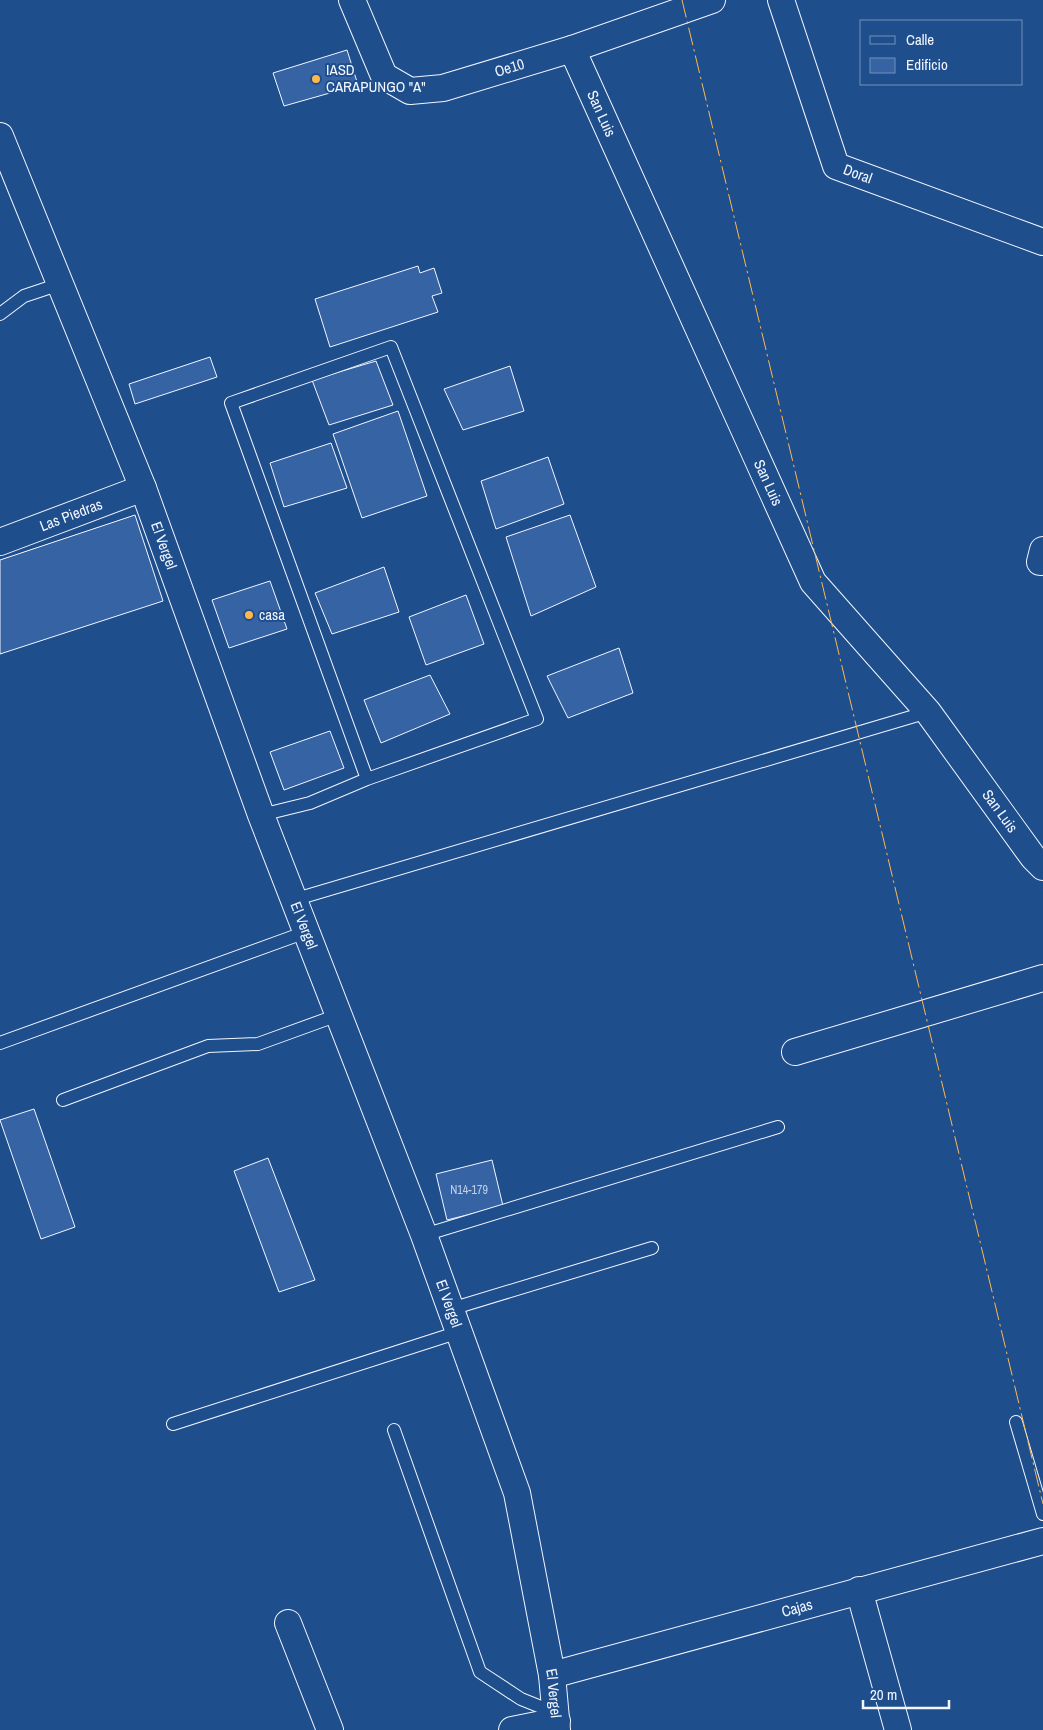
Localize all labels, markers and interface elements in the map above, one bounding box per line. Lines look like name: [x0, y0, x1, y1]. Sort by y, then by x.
legend: [860, 20, 1023, 85]
text: Calle: [906, 29, 934, 50]
street label: Oe10: [492, 53, 527, 82]
text: Edificio: [906, 54, 948, 75]
place label: IASD CARAPUNGO "A": [326, 59, 426, 97]
marker: IASD CARAPUNGO "A": [310, 73, 322, 85]
street label: San Luis: [582, 87, 621, 140]
street label: Doral: [840, 159, 875, 188]
street label: San Luis: [749, 456, 788, 509]
street label: Las Piedras: [36, 493, 105, 536]
street label: El Vergel: [146, 519, 182, 572]
place label: casa: [259, 604, 285, 625]
marker: casa: [243, 609, 255, 621]
street label: San Luis: [977, 785, 1023, 837]
street label: El Vergel: [286, 898, 323, 952]
house number: N14-179: [450, 1182, 488, 1198]
street label: El Vergel: [431, 1277, 467, 1330]
street label: Cajas: [779, 1593, 815, 1622]
street label: El Vergel: [541, 1667, 567, 1719]
scale bar: [863, 1678, 949, 1710]
text: 20 m: [870, 1684, 897, 1705]

